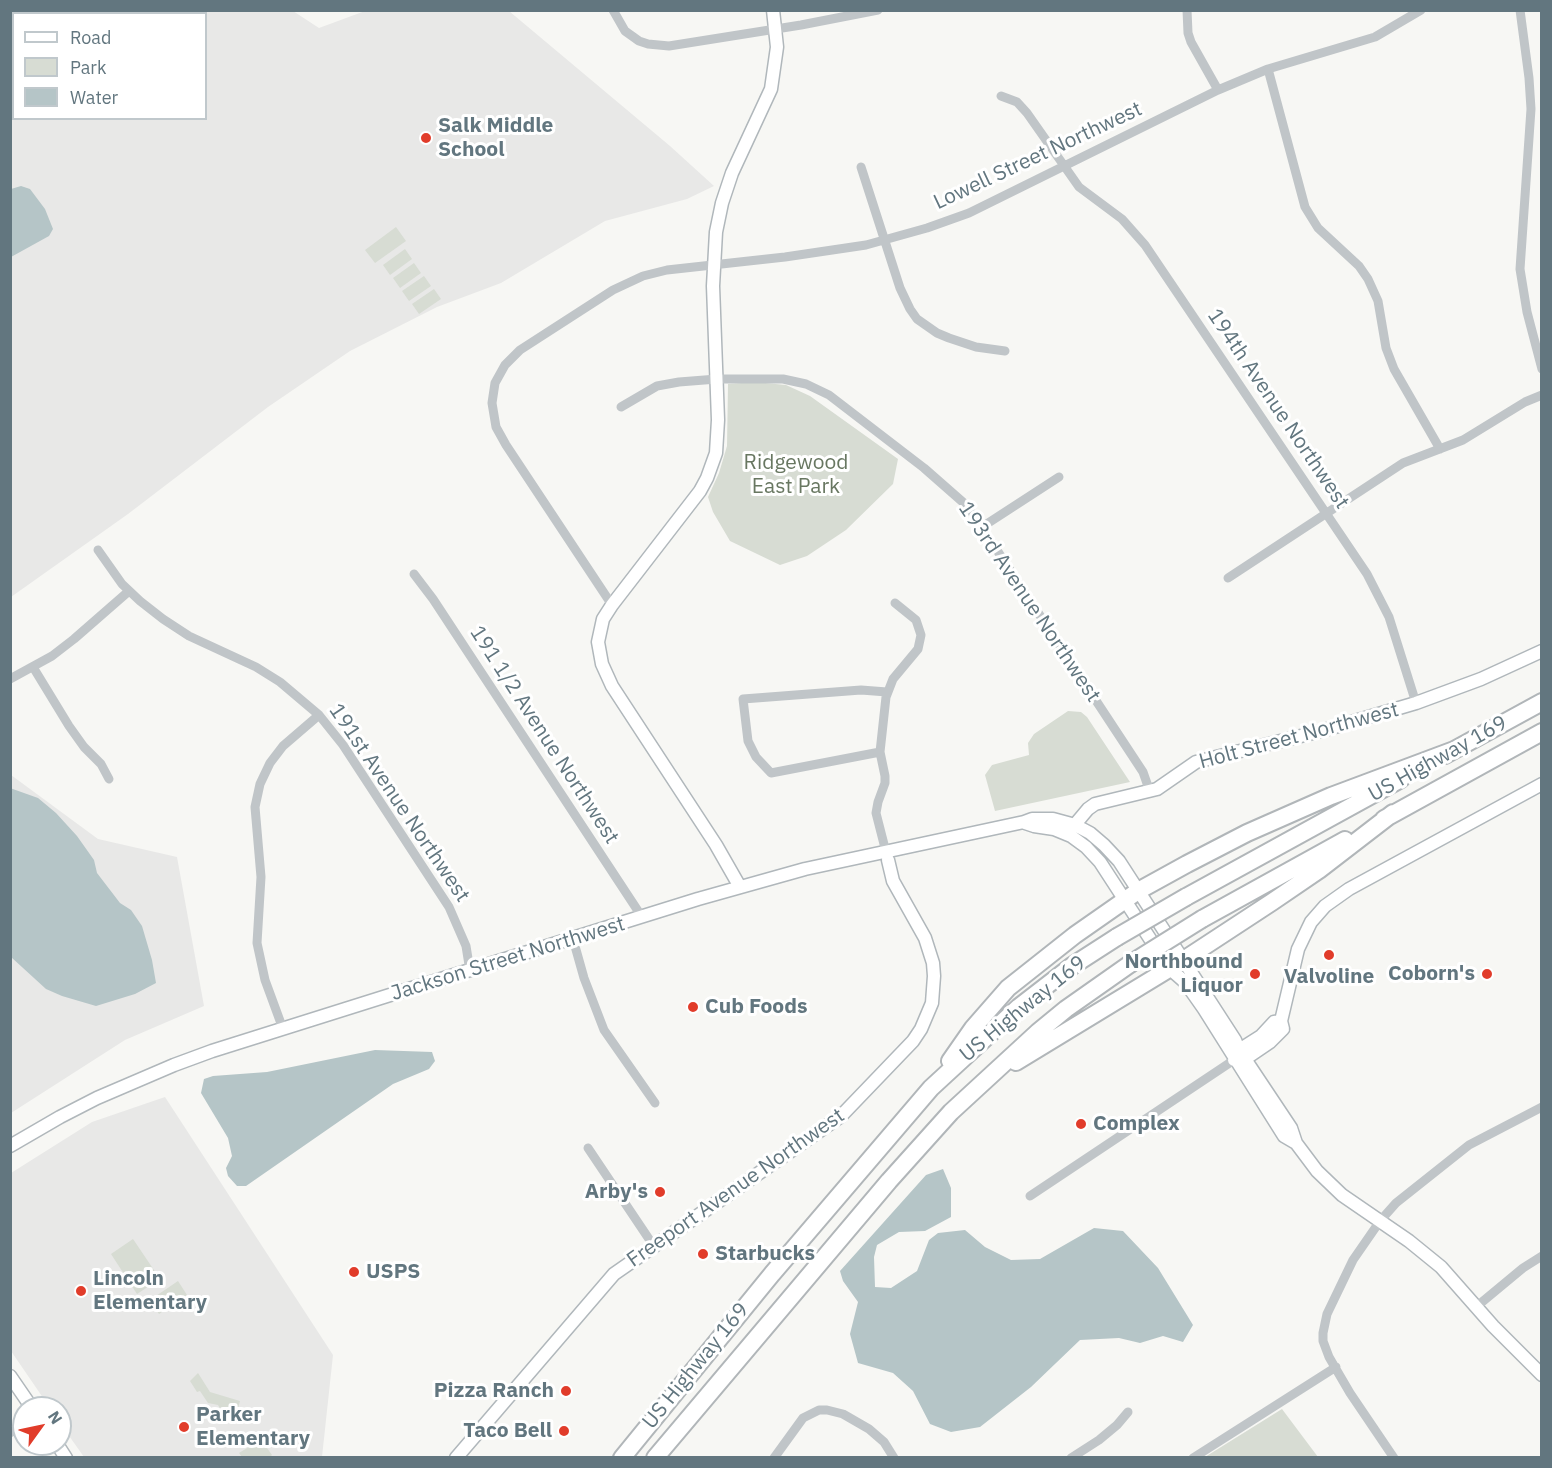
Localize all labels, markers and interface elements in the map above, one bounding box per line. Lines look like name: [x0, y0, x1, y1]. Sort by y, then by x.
legend: [12, 12, 207, 120]
text: Road: [70, 26, 111, 49]
text: Park: [70, 56, 106, 79]
text: Water: [70, 86, 118, 109]
street label: Lowell Street Northwest: [930, 97, 1146, 215]
place label: Salk Middle School: [438, 113, 553, 163]
marker: Salk Middle School: [419, 131, 433, 145]
street label: 194th Avenue Northwest: [1202, 304, 1354, 514]
park label: Ridgewood East Park: [744, 450, 848, 500]
street label: 193rd Avenue Northwest: [953, 497, 1105, 707]
street label: 191 1/2 Avenue Northwest: [464, 621, 624, 849]
street label: Holt Street Northwest: [1196, 697, 1402, 775]
street label: 191st Avenue Northwest: [323, 699, 475, 907]
street label: US Highway 169: [1364, 710, 1512, 808]
street label: Jackson Street Northwest: [388, 911, 628, 1007]
marker: Valvoline: [1322, 948, 1336, 962]
place label: Northbound Liquor: [1124, 949, 1243, 999]
street label: US Highway 169: [955, 951, 1091, 1067]
place label: Coborn's: [1388, 961, 1475, 987]
place label: Valvoline: [1284, 964, 1374, 990]
marker: Northbound Liquor: [1248, 967, 1262, 981]
marker: Coborn's: [1480, 967, 1494, 981]
place label: Cub Foods: [705, 994, 808, 1020]
marker: Cub Foods: [686, 1000, 700, 1014]
street label: Freeport Avenue Northwest: [622, 1103, 850, 1273]
place label: Complex: [1093, 1111, 1180, 1137]
marker: Complex: [1074, 1117, 1088, 1131]
place label: Arby's: [585, 1179, 648, 1205]
marker: Arby's: [653, 1185, 667, 1199]
place label: Starbucks: [715, 1241, 815, 1267]
marker: Starbucks: [696, 1247, 710, 1261]
place label: USPS: [366, 1259, 420, 1285]
marker: USPS: [347, 1265, 361, 1279]
place label: Lincoln Elementary: [93, 1266, 207, 1316]
marker: Lincoln Elementary: [74, 1284, 88, 1298]
street label: US Highway 169: [638, 1298, 754, 1434]
place label: Pizza Ranch: [434, 1378, 554, 1404]
marker: Pizza Ranch: [559, 1384, 573, 1398]
north arrow: [12, 1396, 72, 1456]
place label: Parker Elementary: [196, 1402, 310, 1452]
text: N: [44, 1407, 67, 1428]
place label: Taco Bell: [463, 1418, 552, 1444]
marker: Parker Elementary: [177, 1420, 191, 1434]
marker: Taco Bell: [557, 1424, 571, 1438]

